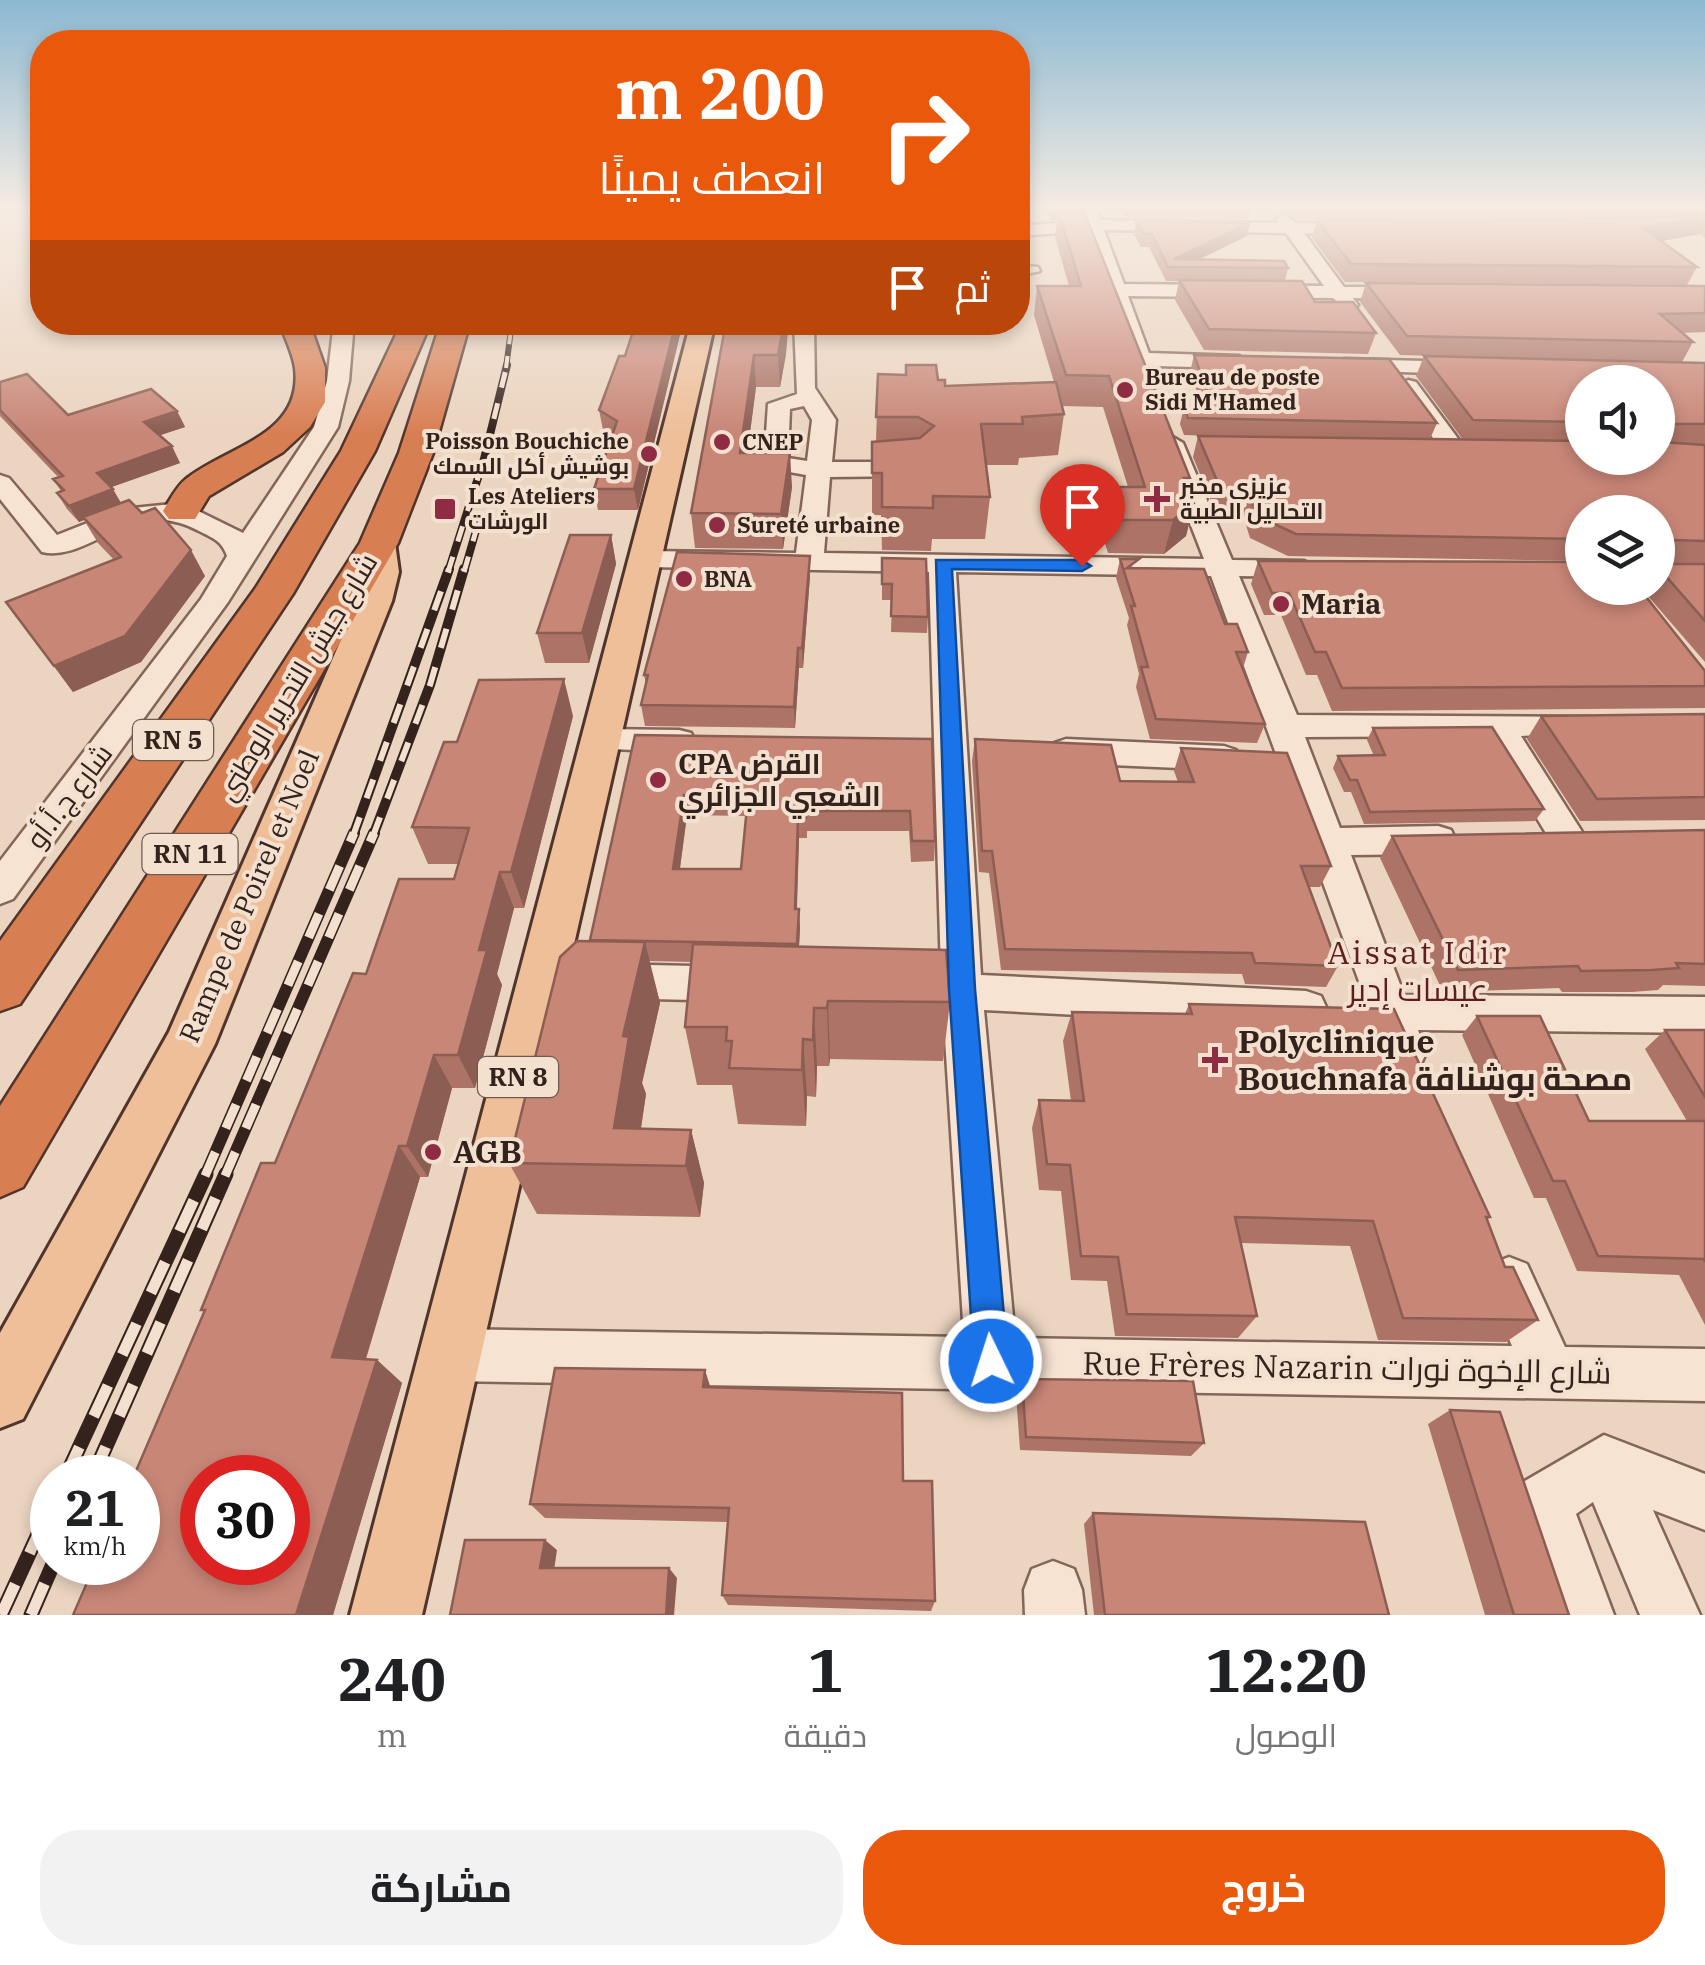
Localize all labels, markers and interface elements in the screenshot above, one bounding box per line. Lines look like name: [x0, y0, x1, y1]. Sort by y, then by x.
text: 200 m: [615, 47, 825, 138]
icon: right: [860, 70, 990, 200]
text: انعطف يمينًا: [599, 148, 825, 206]
icon: arrive: [880, 260, 935, 315]
text: ثم: [955, 263, 990, 312]
place label: Bureau de poste Sidi M'Hamed: [1145, 362, 1320, 416]
map controls: [1565, 365, 1675, 605]
button: sound: [1565, 365, 1675, 475]
marker: Bureau de poste Sidi M'Hamed: [1114, 379, 1136, 401]
place label: Poisson Bouchiche بوشيش أكل السمك: [425, 426, 629, 480]
place label: CNEP: [742, 427, 804, 456]
marker: CNEP: [711, 431, 733, 453]
marker: Poisson Bouchiche بوشيش أكل السمك: [638, 443, 660, 465]
pin: [1040, 464, 1125, 567]
place label: عزيزي مخبر التحاليل الطبية: [1179, 471, 1323, 525]
icon: arrive: [1055, 479, 1110, 534]
place label: Les Ateliers الورشات: [468, 481, 595, 535]
marker: عزيزي مخبر التحاليل الطبية: [1144, 486, 1170, 512]
button: layers: [1565, 495, 1675, 605]
marker: Les Ateliers الورشات: [432, 496, 458, 522]
place label: Sureté urbaine: [737, 510, 900, 539]
marker: Sureté urbaine: [706, 514, 728, 536]
street label: شارع جيش التحرير الوطني: [208, 546, 389, 809]
place label: BNA: [704, 564, 753, 593]
marker: BNA: [673, 568, 695, 590]
place label: Maria: [1301, 585, 1381, 622]
marker: Maria: [1270, 593, 1292, 615]
road number: RN 5: [133, 720, 213, 760]
street label: شارع ج.أ.أو: [17, 736, 121, 856]
street label: Rampe de Poirel et Noel: [170, 744, 327, 1048]
place label: CPA القرض الشعبي الجزائري: [678, 745, 881, 819]
marker: CPA القرض الشعبي الجزائري: [647, 769, 669, 791]
road number: RN 11: [142, 834, 238, 874]
district label: Aissat Idir عيسات إدير: [1327, 931, 1509, 1010]
place label: Polyclinique Bouchnafa مصحة بوشنافة: [1238, 1020, 1632, 1099]
marker: Polyclinique Bouchnafa مصحة بوشنافة: [1202, 1047, 1228, 1073]
road number: RN 8: [478, 1057, 558, 1097]
place label: AGB: [453, 1130, 522, 1172]
marker: AGB: [422, 1141, 444, 1163]
position arrow: [939, 1309, 1043, 1413]
street label: Rue Frères Nazarin شارع الإخوة نورات: [1082, 1341, 1612, 1395]
speed limit sign: 30: [180, 1455, 310, 1585]
text: 21: [65, 1475, 125, 1540]
text: km/h: [63, 1529, 127, 1562]
text: 1: [807, 1630, 843, 1709]
text: 12:20: [1205, 1630, 1367, 1709]
text: 240: [338, 1639, 446, 1718]
text: m: [377, 1714, 407, 1756]
text: دقيقة: [784, 1714, 867, 1756]
text: الوصول: [1235, 1714, 1337, 1756]
button: مشاركة: [40, 1830, 843, 1945]
button: خروج: [863, 1830, 1665, 1945]

